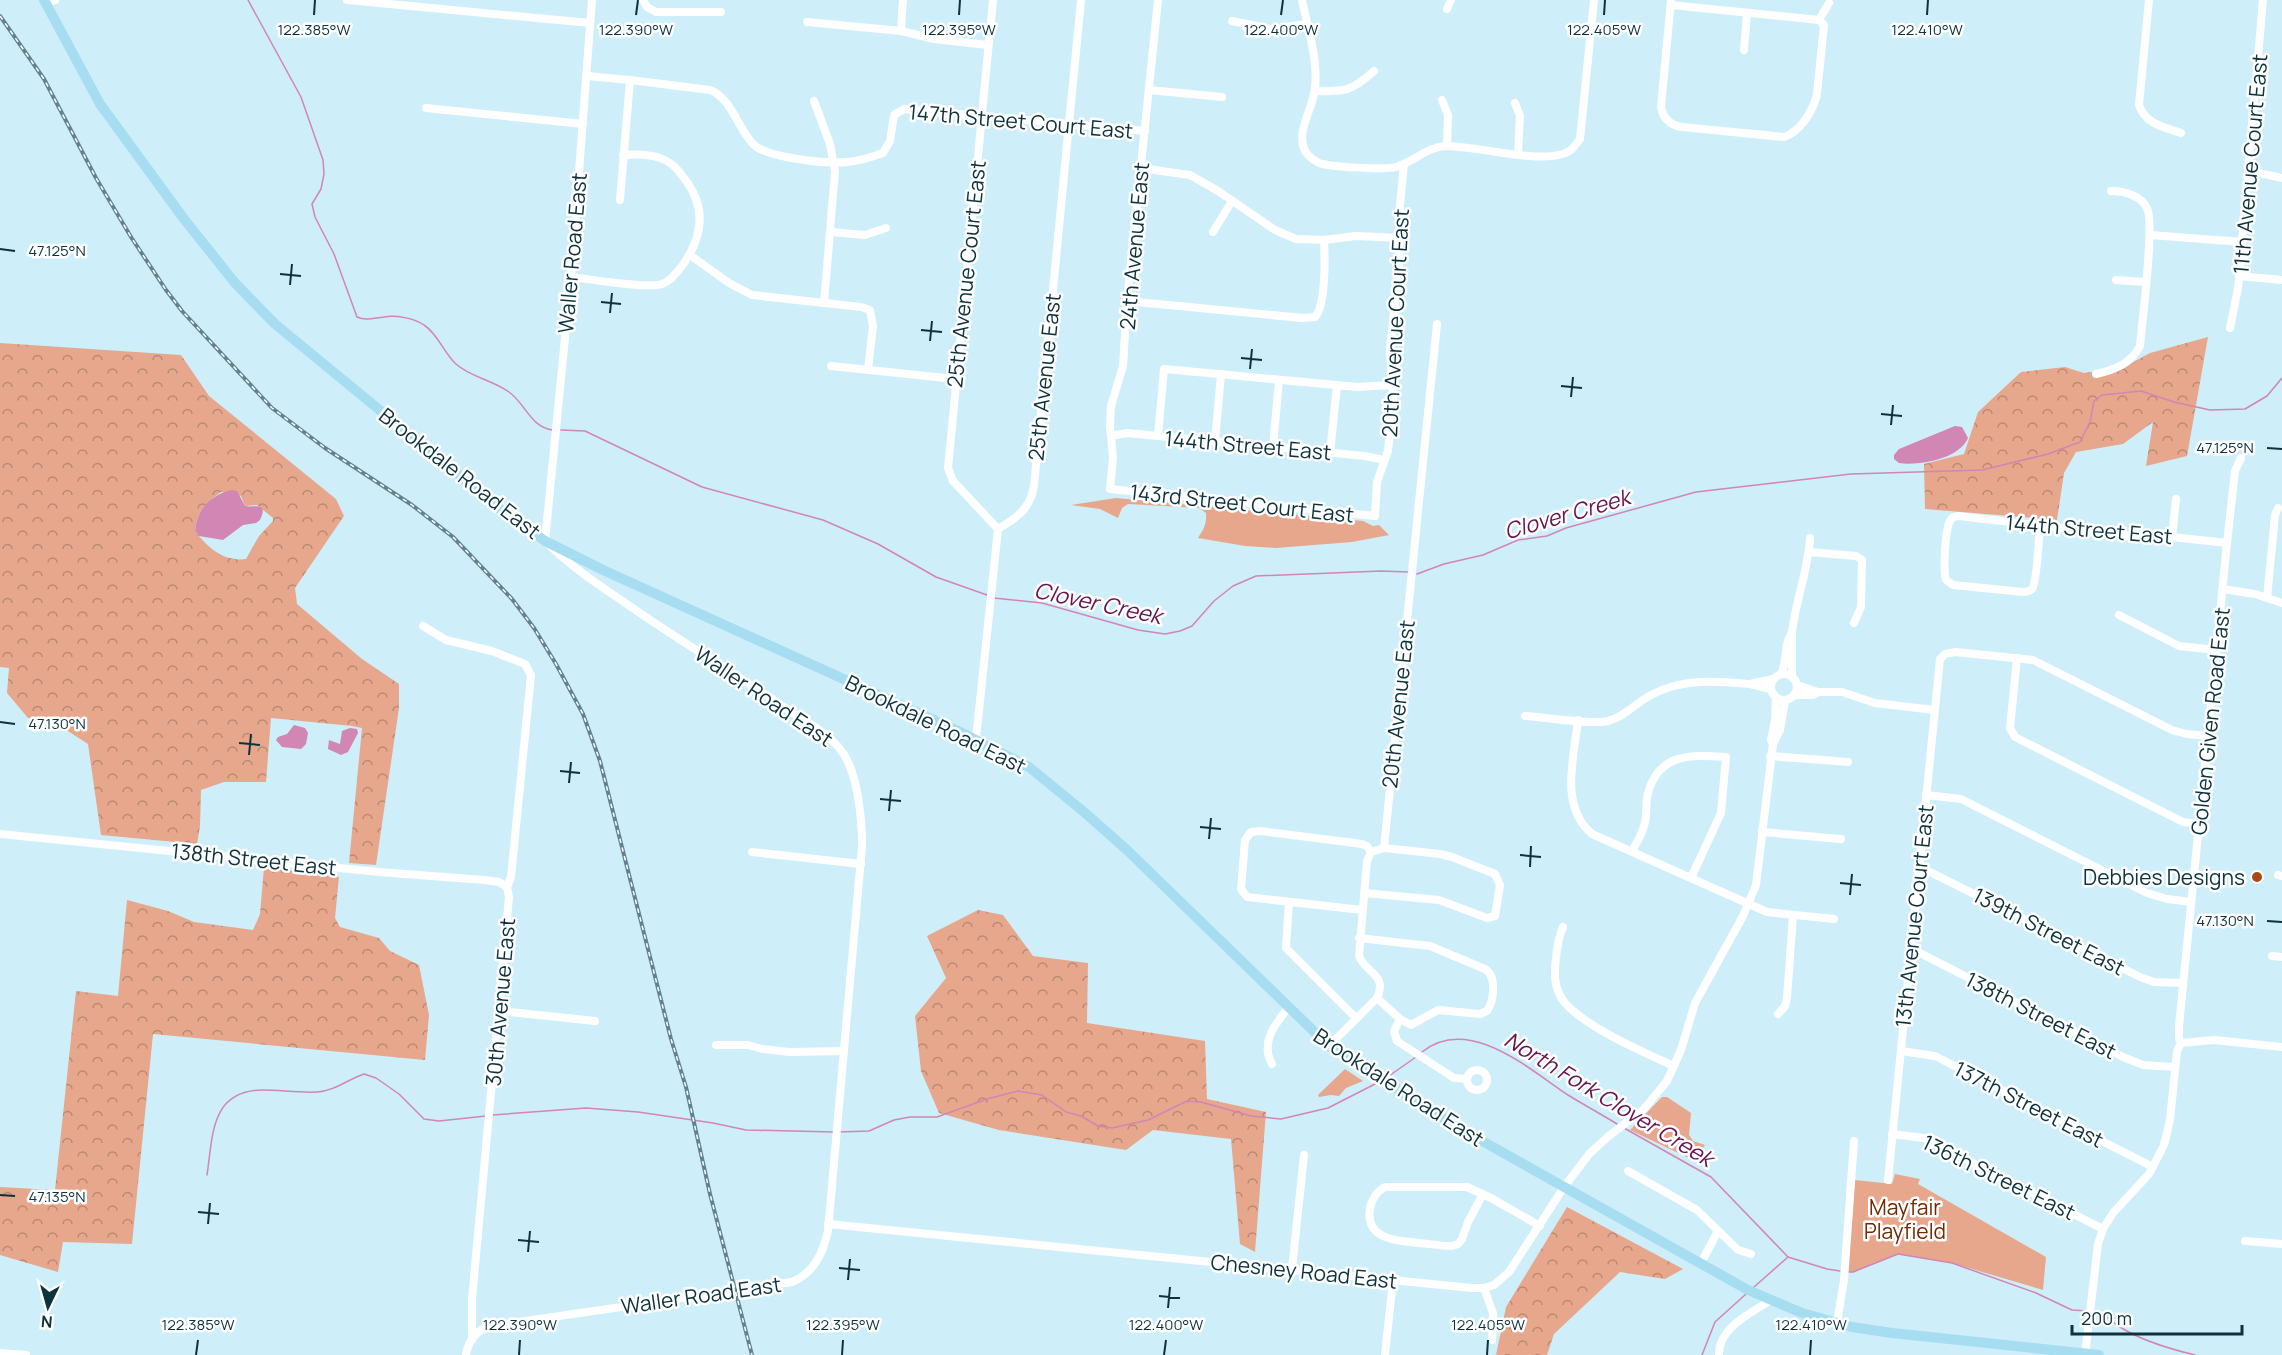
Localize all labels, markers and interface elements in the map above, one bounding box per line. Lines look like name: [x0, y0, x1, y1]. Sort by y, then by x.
text: 122.385°W: [277, 19, 351, 40]
text: 122.390°W: [599, 19, 673, 40]
text: 122.395°W: [922, 19, 996, 40]
text: 122.400°W: [1244, 19, 1318, 40]
text: 122.405°W: [1567, 19, 1641, 40]
text: 122.410°W: [1891, 19, 1963, 40]
street label: 11th Avenue Court East: [2226, 53, 2274, 275]
street label: 147th Street Court East: [908, 97, 1134, 145]
street label: 25th Avenue Court East: [940, 159, 992, 389]
street label: 24th Avenue East: [1113, 161, 1155, 331]
street label: Waller Road East: [551, 171, 593, 335]
street label: 20th Avenue Court East: [1375, 208, 1415, 438]
text: 47.125°N: [28, 240, 86, 261]
street label: 25th Avenue East: [1021, 292, 1067, 462]
street label: Brookdale Road East: [373, 401, 547, 545]
street label: 144th Street East: [1163, 424, 1333, 466]
text: 47.125°N: [2196, 437, 2254, 458]
street label: 143rd Street Court East: [1129, 477, 1355, 529]
water label: Clover Creek: [1501, 481, 1636, 546]
street label: 144th Street East: [2004, 508, 2174, 550]
water label: Clover Creek: [1032, 575, 1167, 632]
street label: Golden Given Road East: [2184, 606, 2236, 836]
street label: 20th Avenue East: [1375, 618, 1421, 790]
street label: Waller Road East: [689, 639, 839, 753]
street label: Brookdale Road East: [841, 668, 1031, 780]
text: 47.130°N: [28, 713, 86, 734]
street label: 13th Avenue Court East: [1888, 803, 1940, 1029]
street label: 138th Street East: [170, 836, 338, 882]
place label: Debbies Designs: [2083, 863, 2245, 891]
marker: Debbies Designs: [2250, 870, 2264, 884]
street label: 139th Street East: [1968, 881, 2130, 981]
text: 47.130°N: [2196, 910, 2254, 931]
street label: 30th Avenue East: [479, 917, 521, 1087]
street label: 138th Street East: [1961, 965, 2121, 1065]
street label: Brookdale Road East: [1308, 1021, 1490, 1153]
water label: North Fork Clover Creek: [1499, 1025, 1722, 1175]
street label: 137th Street East: [1949, 1054, 2109, 1154]
street label: 136th Street East: [1918, 1128, 2080, 1226]
text: 47.135°N: [28, 1186, 86, 1207]
park label: Mayfair Playfield: [1864, 1193, 1946, 1245]
street label: Chesney Road East: [1209, 1247, 1399, 1295]
street label: Waller Road East: [619, 1270, 783, 1320]
north arrow: [18, 1277, 78, 1337]
scale bar: [2072, 1298, 2242, 1336]
text: 200 m: [2081, 1306, 2132, 1330]
text: N: [40, 1310, 53, 1333]
text: 122.385°W: [161, 1314, 235, 1335]
text: 122.390°W: [483, 1314, 557, 1335]
text: 122.395°W: [806, 1314, 880, 1335]
text: 122.400°W: [1129, 1314, 1203, 1335]
text: 122.405°W: [1451, 1314, 1525, 1335]
text: 122.410°W: [1775, 1314, 1847, 1335]

